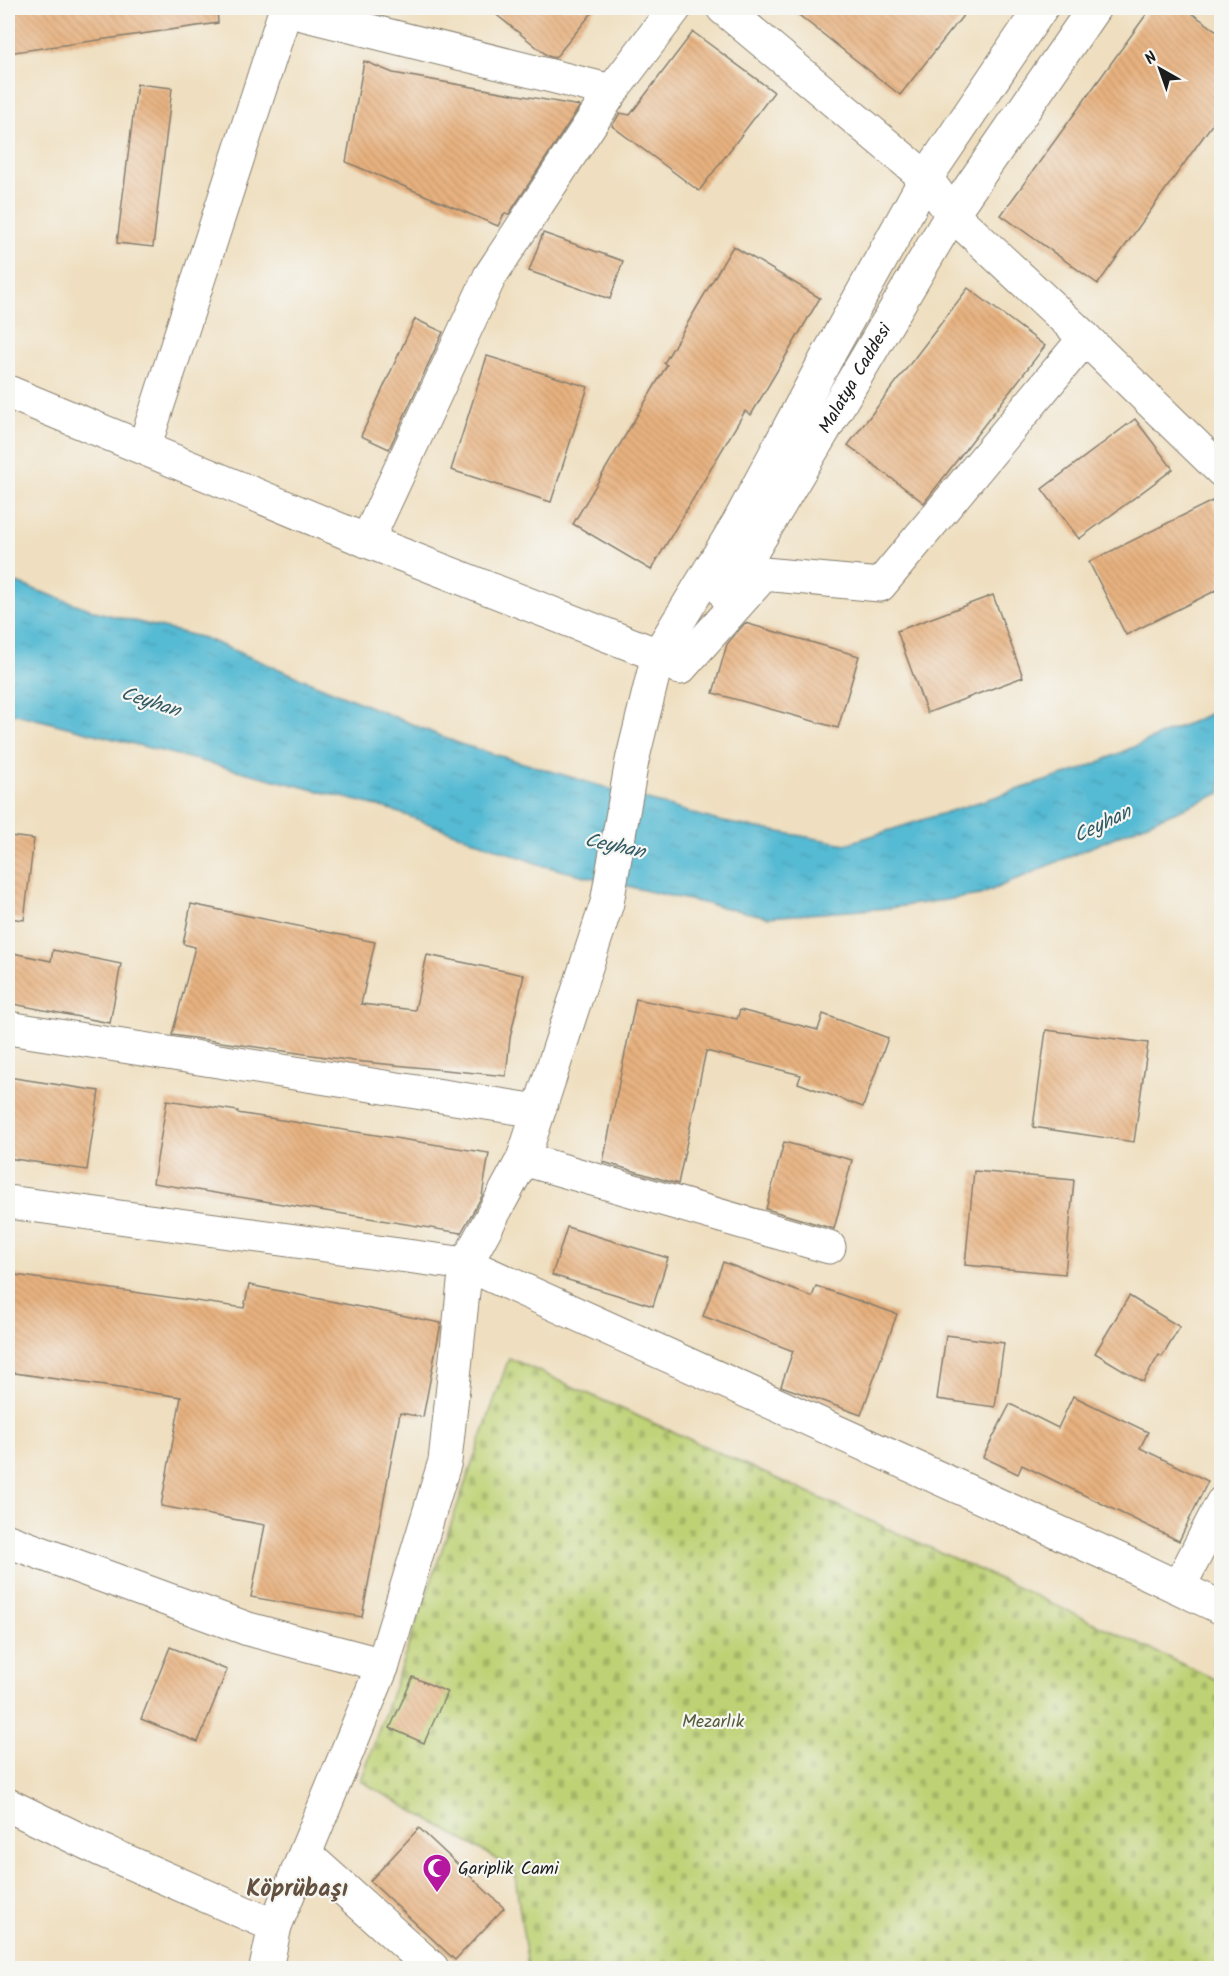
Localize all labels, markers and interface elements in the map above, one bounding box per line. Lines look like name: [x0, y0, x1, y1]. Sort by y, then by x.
north arrow: [1130, 39, 1190, 99]
text: N: [1139, 46, 1163, 71]
street label: Malatya Caddesi: [812, 318, 900, 440]
water label: Ceyhan: [116, 678, 186, 728]
water label: Ceyhan: [1068, 796, 1139, 853]
water label: Ceyhan: [581, 825, 649, 869]
park label: Mezarlık: [682, 1708, 745, 1737]
mosque icon: Gariplik Cami: [421, 1852, 453, 1894]
place label: Gariplik Cami: [458, 1855, 559, 1884]
district label: Köprübaşı: [246, 1870, 348, 1909]

